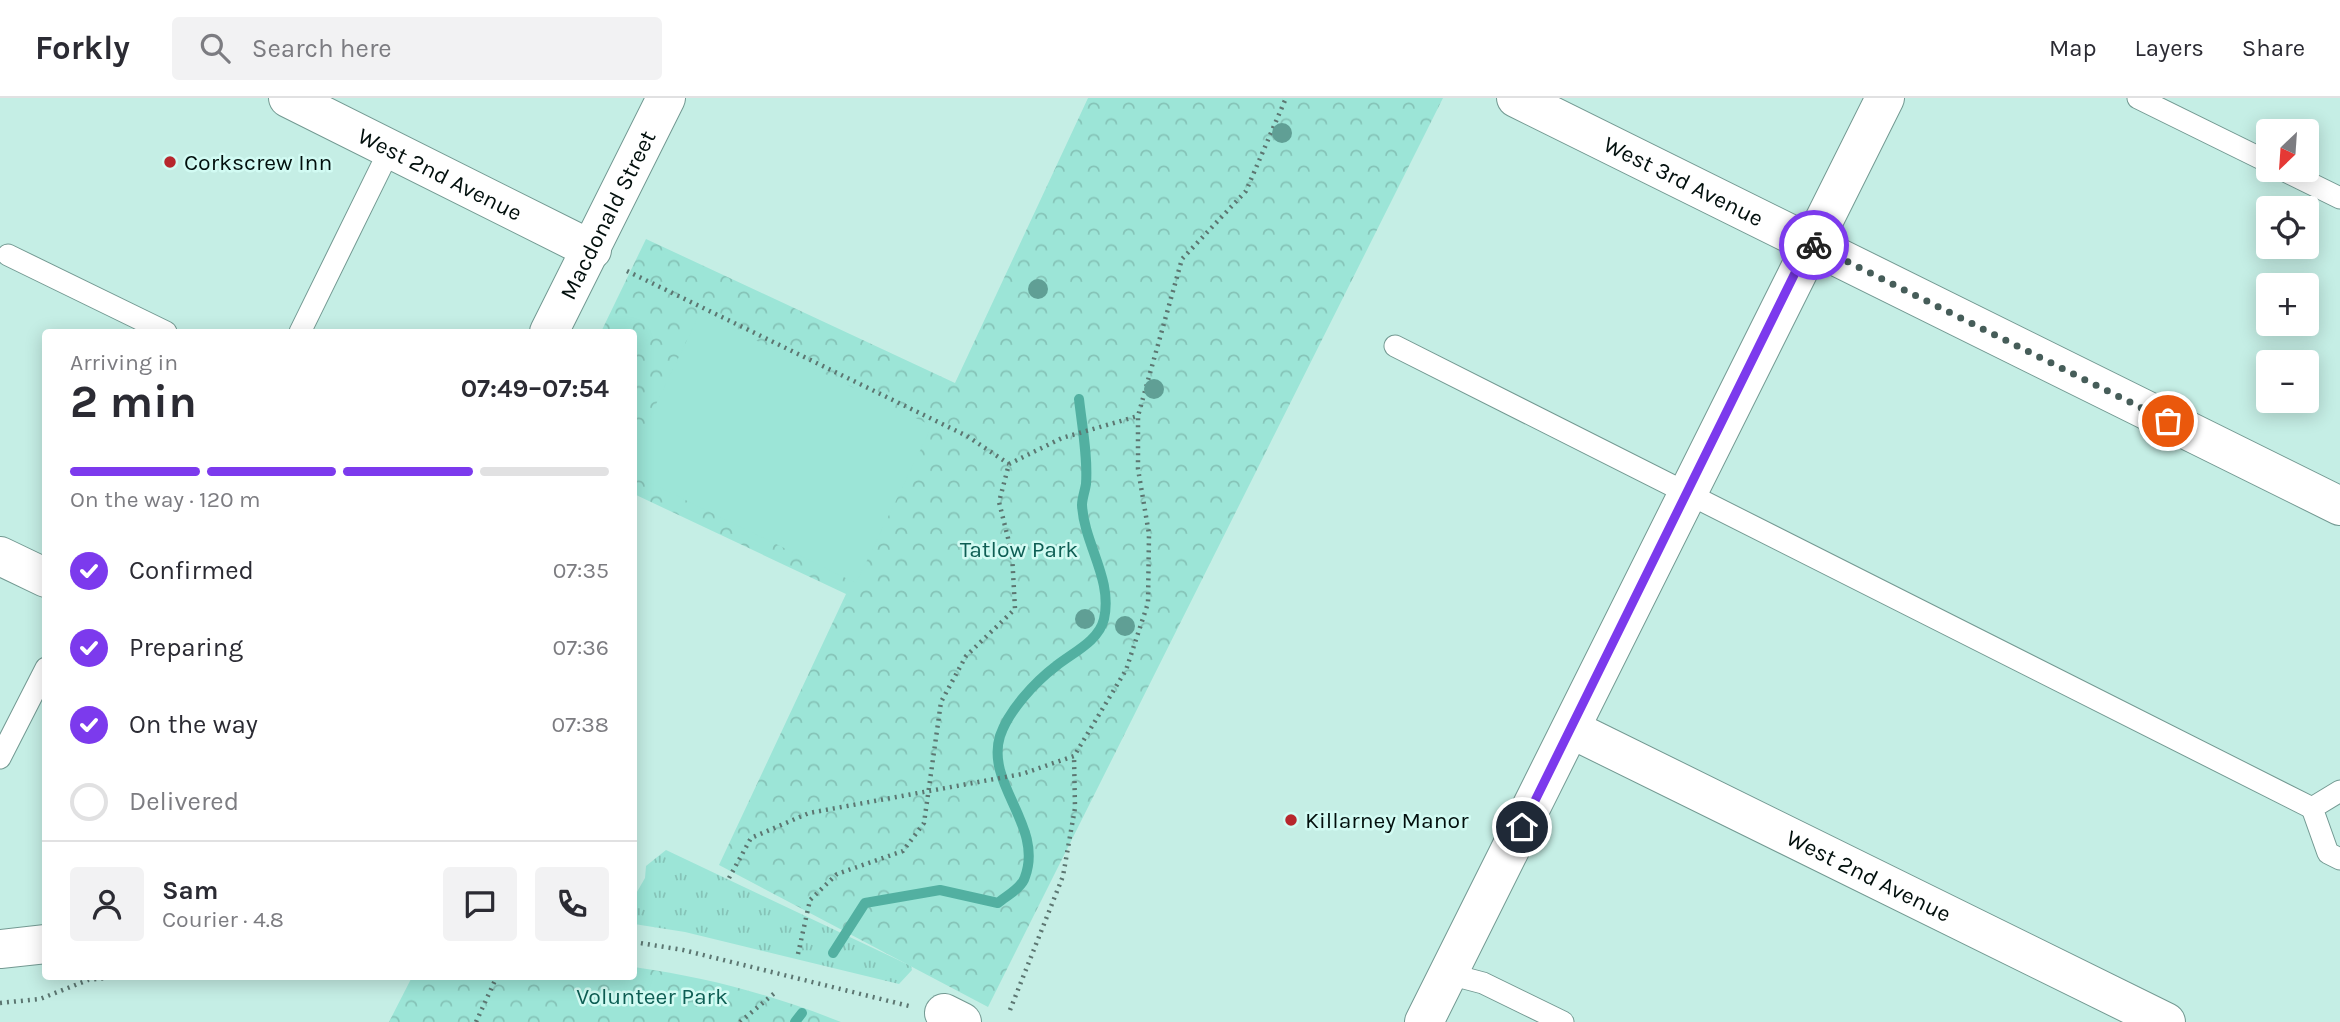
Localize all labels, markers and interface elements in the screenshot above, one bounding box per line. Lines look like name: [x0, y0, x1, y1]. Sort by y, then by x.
search box: [172, 17, 662, 80]
text: Forkly: [35, 29, 130, 67]
icon: search: [196, 29, 234, 67]
text: Search here: [252, 33, 392, 64]
text: Map: [2049, 34, 2097, 62]
text: Layers: [2135, 34, 2204, 62]
text: Share: [2242, 34, 2305, 62]
north arrow: [2256, 119, 2319, 182]
map controls: [2256, 119, 2319, 413]
street label: West 2nd Avenue: [353, 122, 526, 227]
street label: Macdonald Street: [554, 126, 662, 304]
street label: West 3rd Avenue: [1599, 131, 1768, 232]
place label: Corkscrew Inn: [184, 149, 332, 176]
marker: Corkscrew Inn: [162, 154, 178, 170]
button: locate: [2256, 196, 2319, 259]
courier: [1779, 210, 1849, 280]
icon: bike: [1795, 226, 1833, 264]
button: +: [2256, 273, 2319, 336]
text: Arriving in: [70, 349, 178, 376]
button: −: [2256, 350, 2319, 413]
text: 07:49–07:54: [461, 373, 609, 404]
text: 2 min: [70, 375, 197, 429]
pin: [2138, 391, 2198, 451]
icon: bag: [2149, 402, 2187, 440]
text: On the way · 120 m: [70, 486, 261, 513]
park label: Tatlow Park: [960, 536, 1078, 563]
icon: check: [70, 552, 108, 590]
text: Confirmed: [129, 555, 254, 586]
text: 07:35: [553, 557, 609, 584]
icon: check: [70, 629, 108, 667]
text: Preparing: [129, 632, 243, 663]
text: 07:36: [553, 634, 609, 661]
icon: check: [70, 706, 108, 744]
text: On the way: [129, 709, 258, 740]
text: 07:38: [552, 711, 609, 738]
text: Delivered: [129, 786, 239, 817]
pin: [1492, 797, 1552, 857]
place label: Killarney Manor: [1305, 807, 1469, 834]
icon: home: [1503, 808, 1541, 846]
marker: Killarney Manor: [1283, 812, 1299, 828]
street label: West 2nd Avenue: [1782, 824, 1955, 928]
button: person: [70, 867, 144, 941]
button: chat: [443, 867, 517, 941]
button: phone: [535, 867, 609, 941]
text: Sam: [162, 875, 218, 906]
text: Courier · 4.8: [162, 906, 284, 933]
park label: Volunteer Park: [576, 983, 728, 1010]

